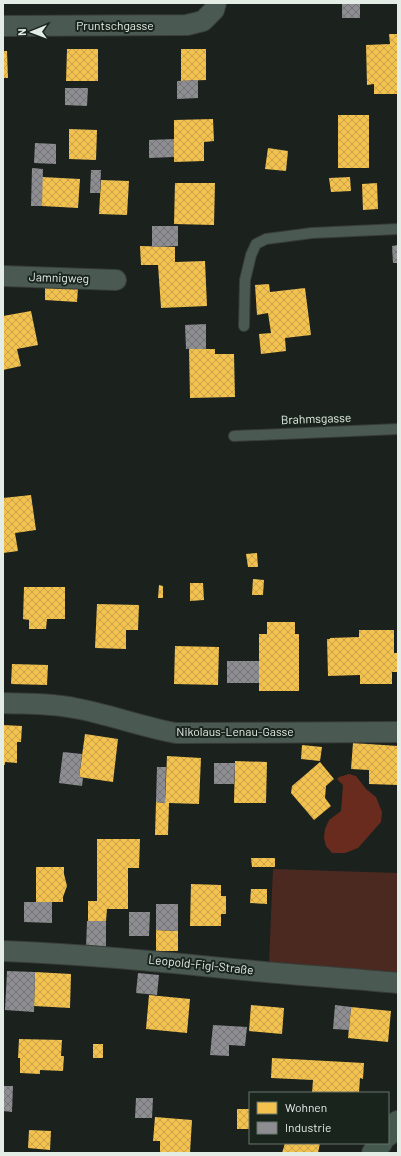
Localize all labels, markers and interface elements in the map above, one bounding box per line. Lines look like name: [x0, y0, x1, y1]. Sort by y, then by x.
north arrow: [12, 12, 52, 52]
street label: Pruntschgasse: [76, 18, 154, 32]
text: N: [15, 28, 28, 36]
street label: Jamnigweg: [29, 269, 89, 285]
street label: Brahmsgasse: [281, 410, 351, 426]
street label: Nikolaus-Lenau-Gasse: [176, 724, 294, 738]
street label: Leopold-Figl-Straße: [148, 952, 254, 976]
legend: [249, 1092, 389, 1144]
text: Wohnen: [285, 1100, 327, 1114]
text: Industrie: [285, 1120, 331, 1134]

